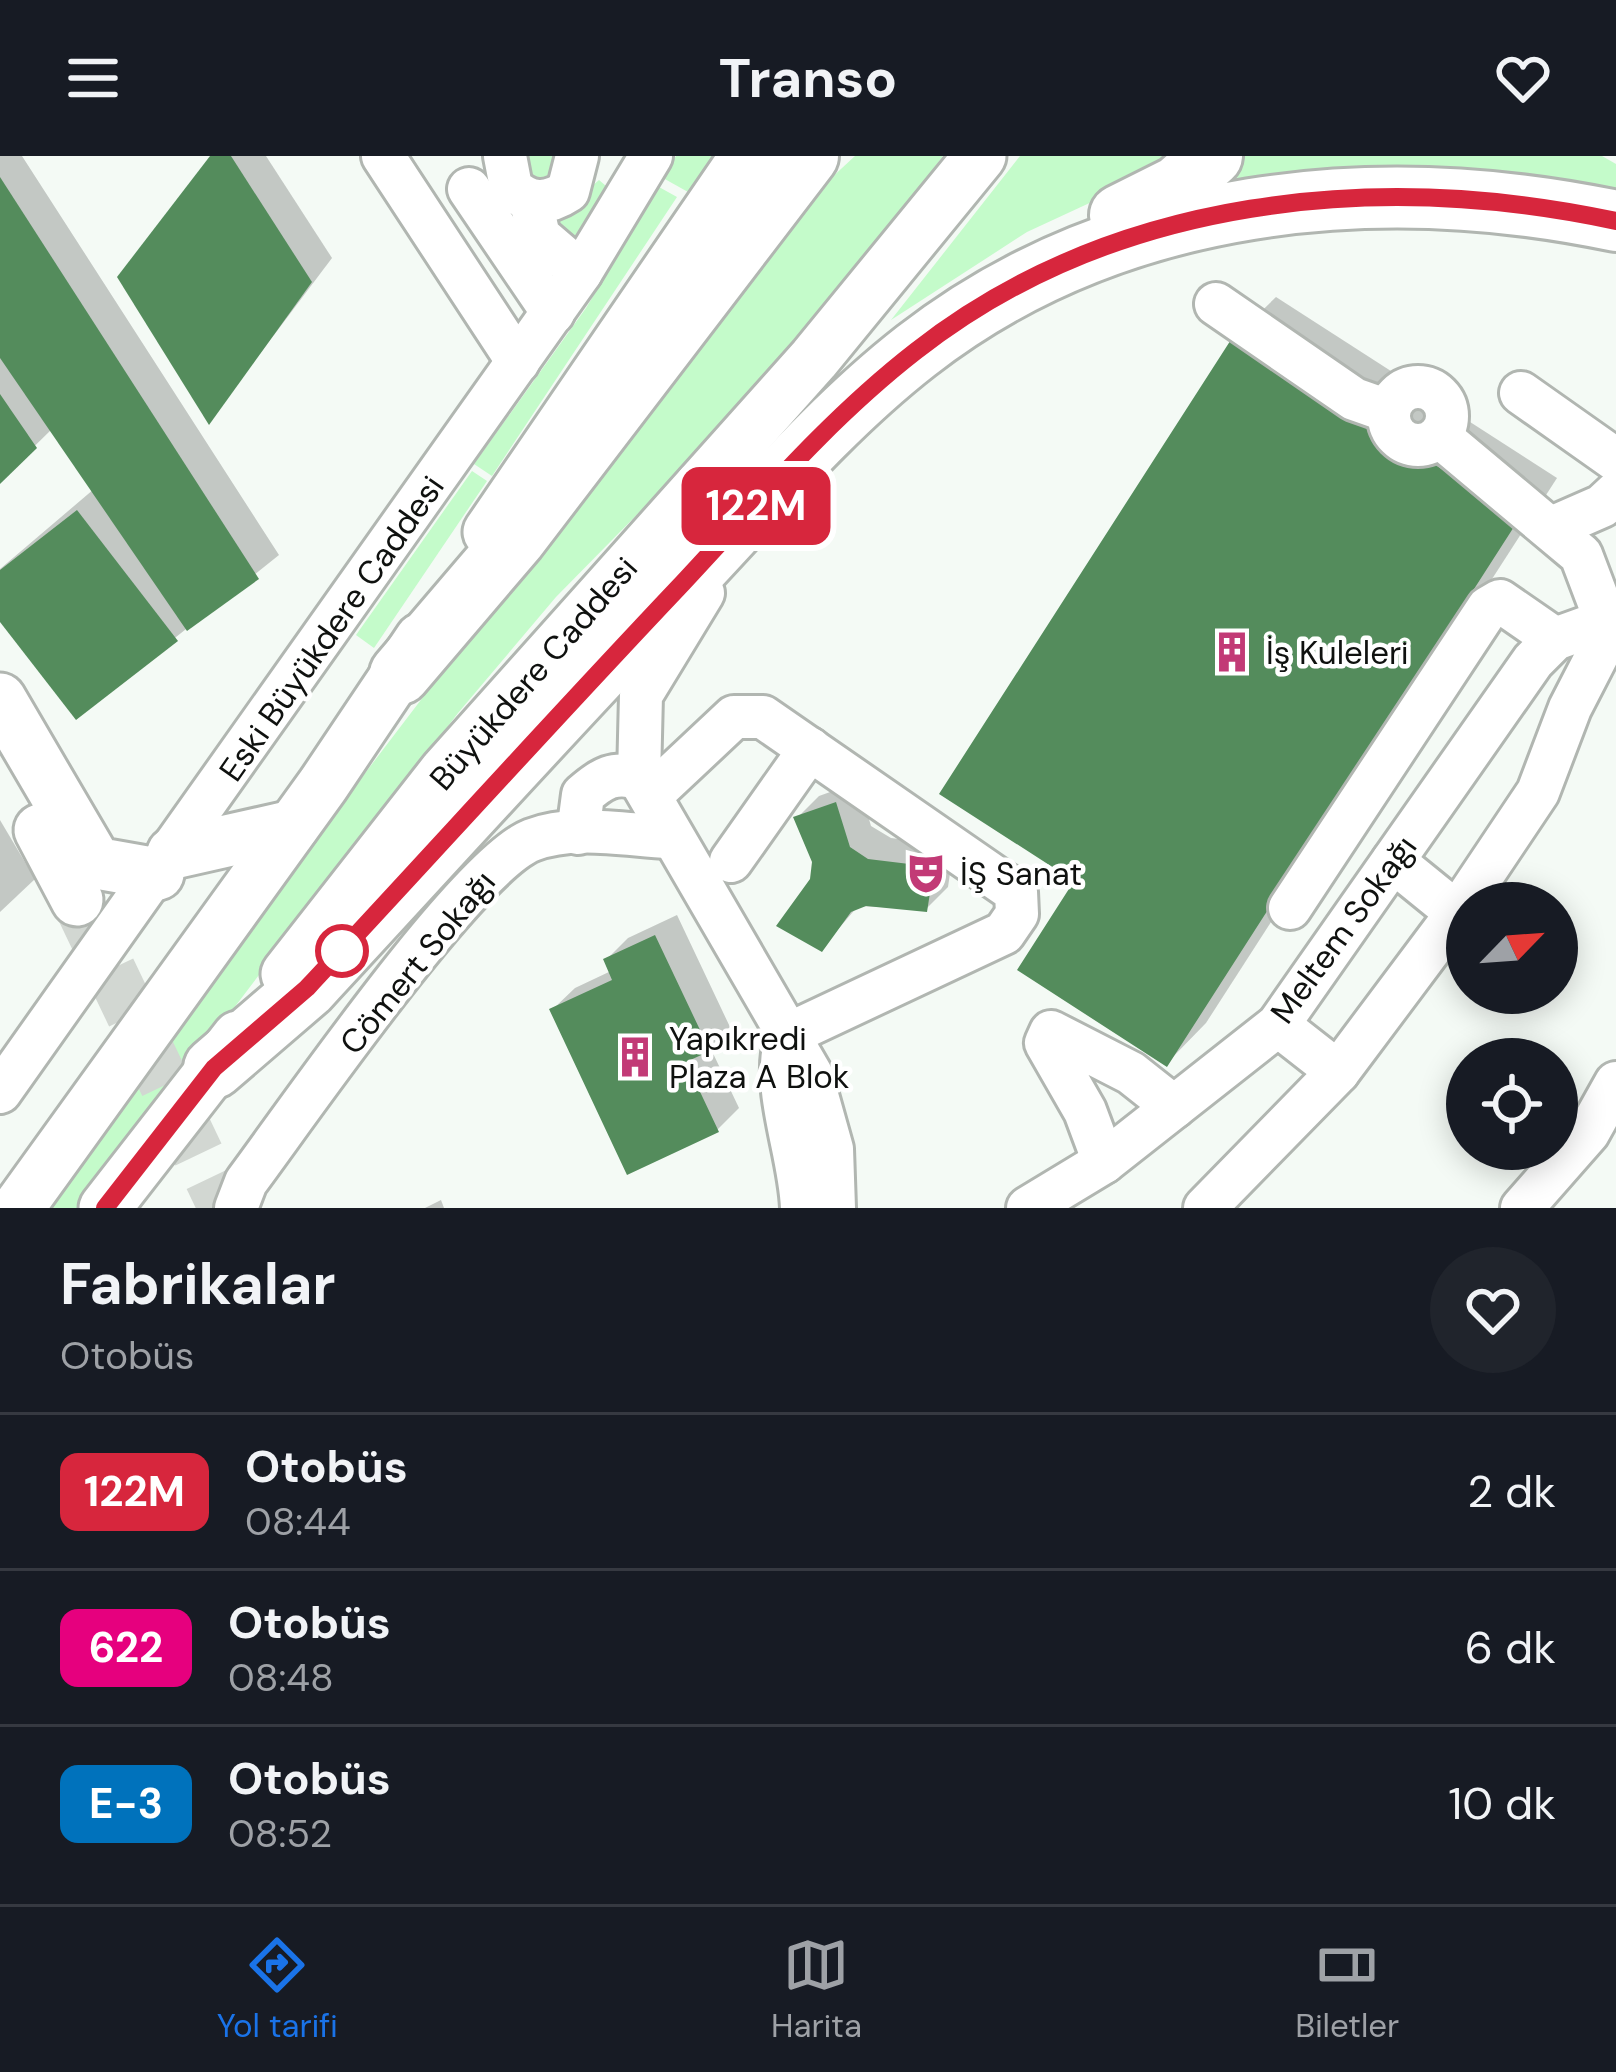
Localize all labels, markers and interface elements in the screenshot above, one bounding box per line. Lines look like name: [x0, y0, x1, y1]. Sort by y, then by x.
text: Transo: [719, 43, 897, 114]
icon: menu: [60, 45, 126, 111]
icon: heart: [1490, 45, 1556, 111]
street label: Eski Büyükdere Caddesi: [209, 467, 453, 790]
line badge: 122M: [672, 467, 840, 545]
text: 122M: [706, 478, 806, 533]
street label: Büyükdere Caddesi: [420, 548, 647, 799]
building icon: İş Kuleleri: [1209, 629, 1255, 675]
place label: İş Kuleleri: [1266, 631, 1408, 674]
street label: Meltem Sokağı: [1261, 827, 1426, 1032]
theatre icon: İŞ Sanat: [903, 850, 949, 896]
place label: İŞ Sanat: [960, 852, 1082, 895]
street label: Cömert Sokağı: [330, 862, 505, 1063]
north arrow: [1446, 882, 1578, 1014]
map controls: [1446, 882, 1578, 1170]
unlabelled marker: [317, 926, 367, 976]
place label: Yapıkredi Plaza A Blok: [669, 1017, 850, 1098]
building icon: Yapıkredi Plaza A Blok: [612, 1034, 658, 1080]
button: locate: [1446, 1038, 1578, 1170]
text: Fabrikalar: [60, 1247, 336, 1322]
button: heart: [1430, 1247, 1556, 1373]
text: Otobüs: [60, 1330, 194, 1381]
text: Otobüs: [245, 1437, 408, 1496]
text: 2 dk: [1467, 1462, 1556, 1521]
text: 122M: [84, 1464, 185, 1519]
text: 08:44: [245, 1496, 351, 1547]
text: Otobüs: [228, 1593, 391, 1652]
text: 6 dk: [1465, 1618, 1556, 1677]
text: 622: [89, 1620, 163, 1675]
text: 08:48: [228, 1652, 334, 1703]
text: Otobüs: [228, 1749, 391, 1808]
text: 10 dk: [1448, 1774, 1556, 1833]
text: E-3: [89, 1776, 163, 1831]
text: 08:52: [228, 1808, 332, 1859]
tab: Yol tarifi: [217, 1932, 338, 2047]
tab: Harita: [771, 1932, 862, 2047]
tab: Biletler: [1295, 1932, 1399, 2047]

